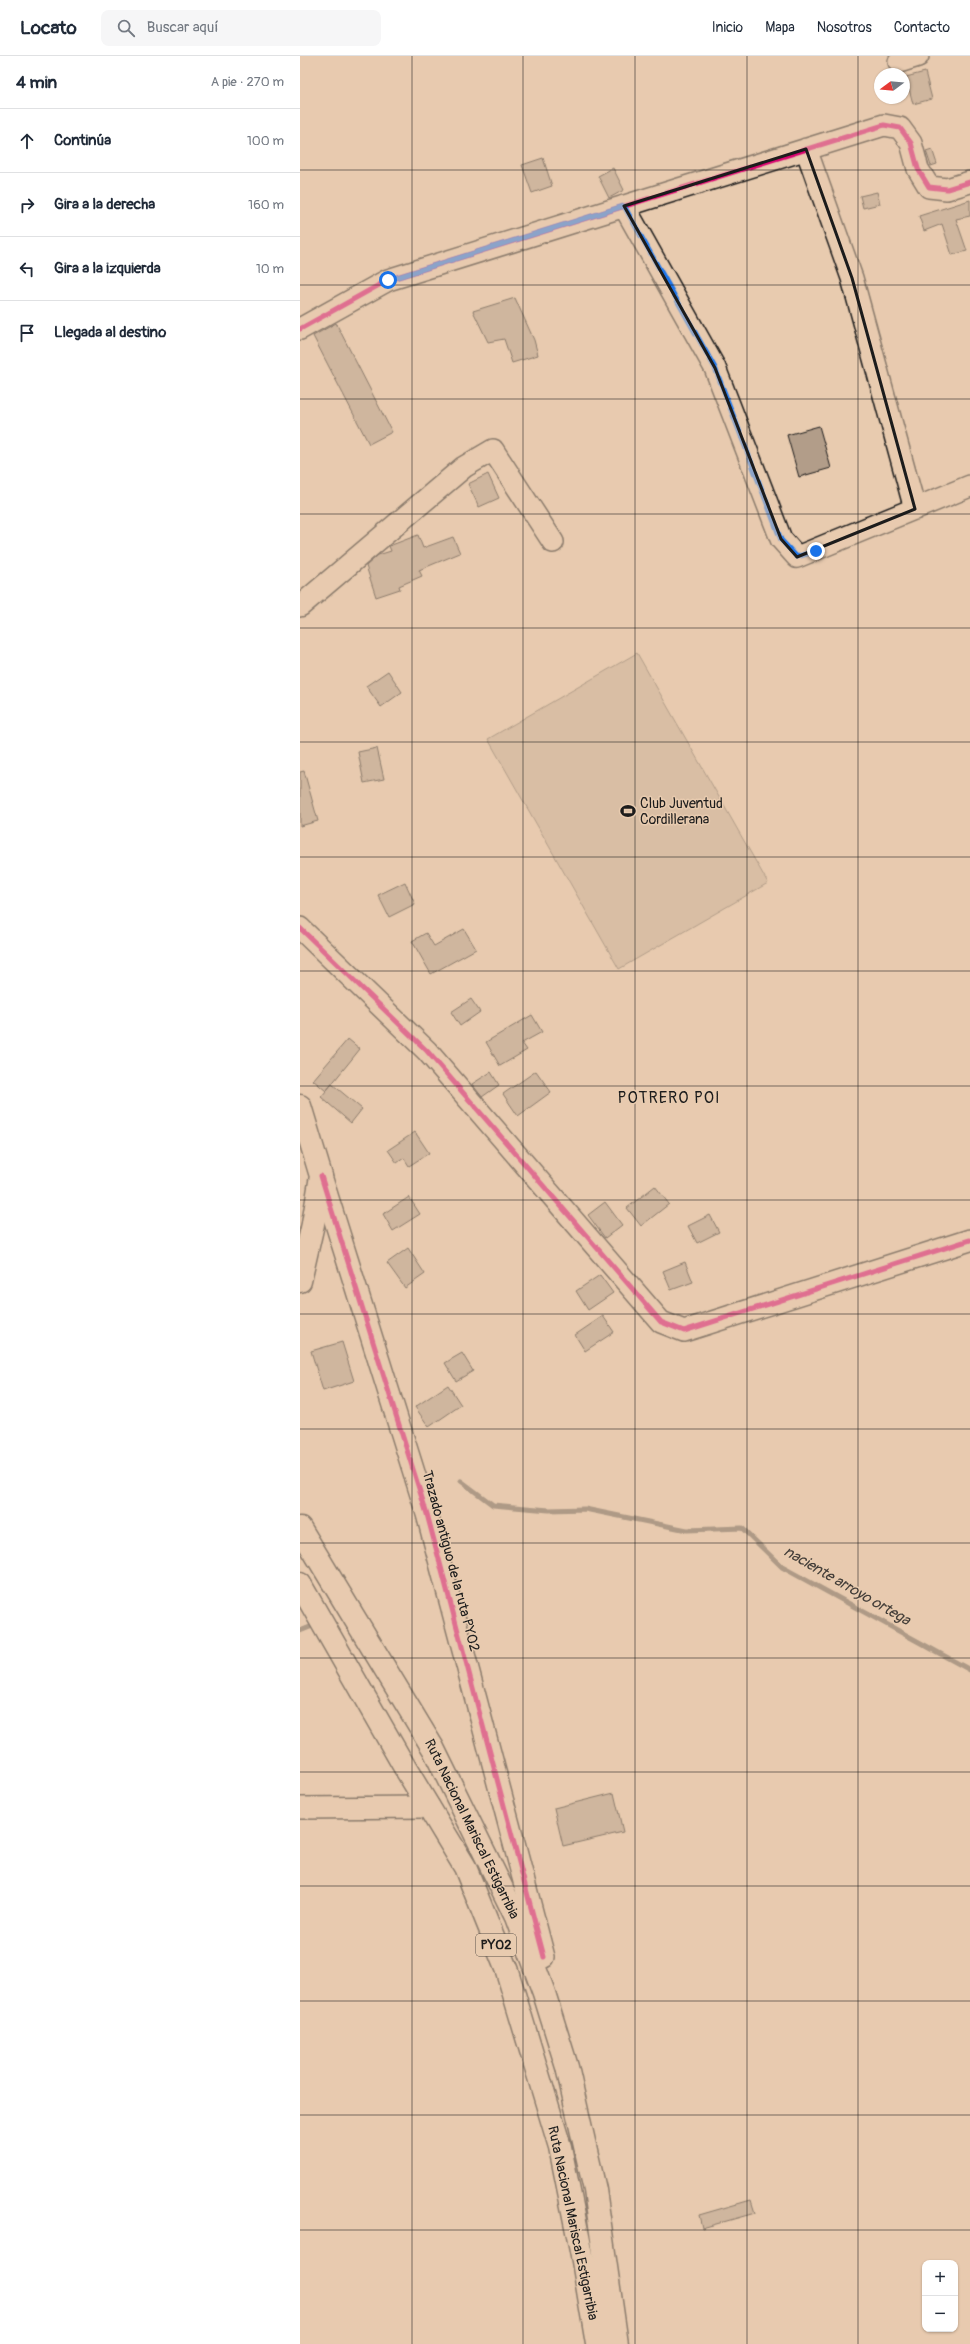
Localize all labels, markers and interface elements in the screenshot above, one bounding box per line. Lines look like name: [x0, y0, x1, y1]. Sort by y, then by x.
search box: [101, 10, 381, 46]
text: Locato: [20, 16, 77, 40]
icon: search: [115, 17, 137, 39]
text: Buscar aquí: [147, 18, 218, 37]
text: Inicio: [712, 19, 743, 36]
text: Mapa: [765, 19, 795, 36]
text: Nosotros: [817, 19, 872, 36]
text: Contacto: [894, 19, 950, 36]
north arrow: [874, 68, 910, 104]
text: 4 min: [16, 72, 57, 93]
text: A pie · 270 m: [211, 74, 284, 90]
icon: ahead: [16, 130, 38, 152]
text: Continúa: [54, 131, 111, 150]
text: 100 m: [247, 133, 284, 149]
icon: right: [16, 194, 38, 216]
text: Gira a la derecha: [54, 195, 155, 214]
text: 160 m: [248, 197, 284, 213]
icon: left: [16, 258, 38, 280]
text: Gira a la izquierda: [54, 259, 161, 278]
text: 10 m: [256, 261, 284, 277]
route start: [379, 271, 397, 289]
icon: arrive: [16, 322, 38, 344]
text: Llegada al destino: [54, 323, 166, 342]
route end: [807, 542, 825, 560]
place label: Club Juventud Cordillerana: [640, 795, 723, 828]
sports icon: Club Juventud Cordillerana: [619, 802, 637, 820]
district label: POTRERO POI: [618, 1088, 720, 1108]
street label: Trazado antiguo de la ruta PY02: [419, 1469, 483, 1654]
water label: naciente arroyo ortega: [781, 1542, 914, 1630]
street label: Ruta Nacional Mariscal Estigarribia: [421, 1736, 523, 1922]
road number: PY02: [476, 1934, 516, 1956]
street label: Ruta Nacional Mariscal Estigarribia: [544, 2124, 602, 2322]
map controls: [922, 2260, 958, 2332]
button: +: [922, 2260, 958, 2296]
button: −: [922, 2296, 958, 2332]

